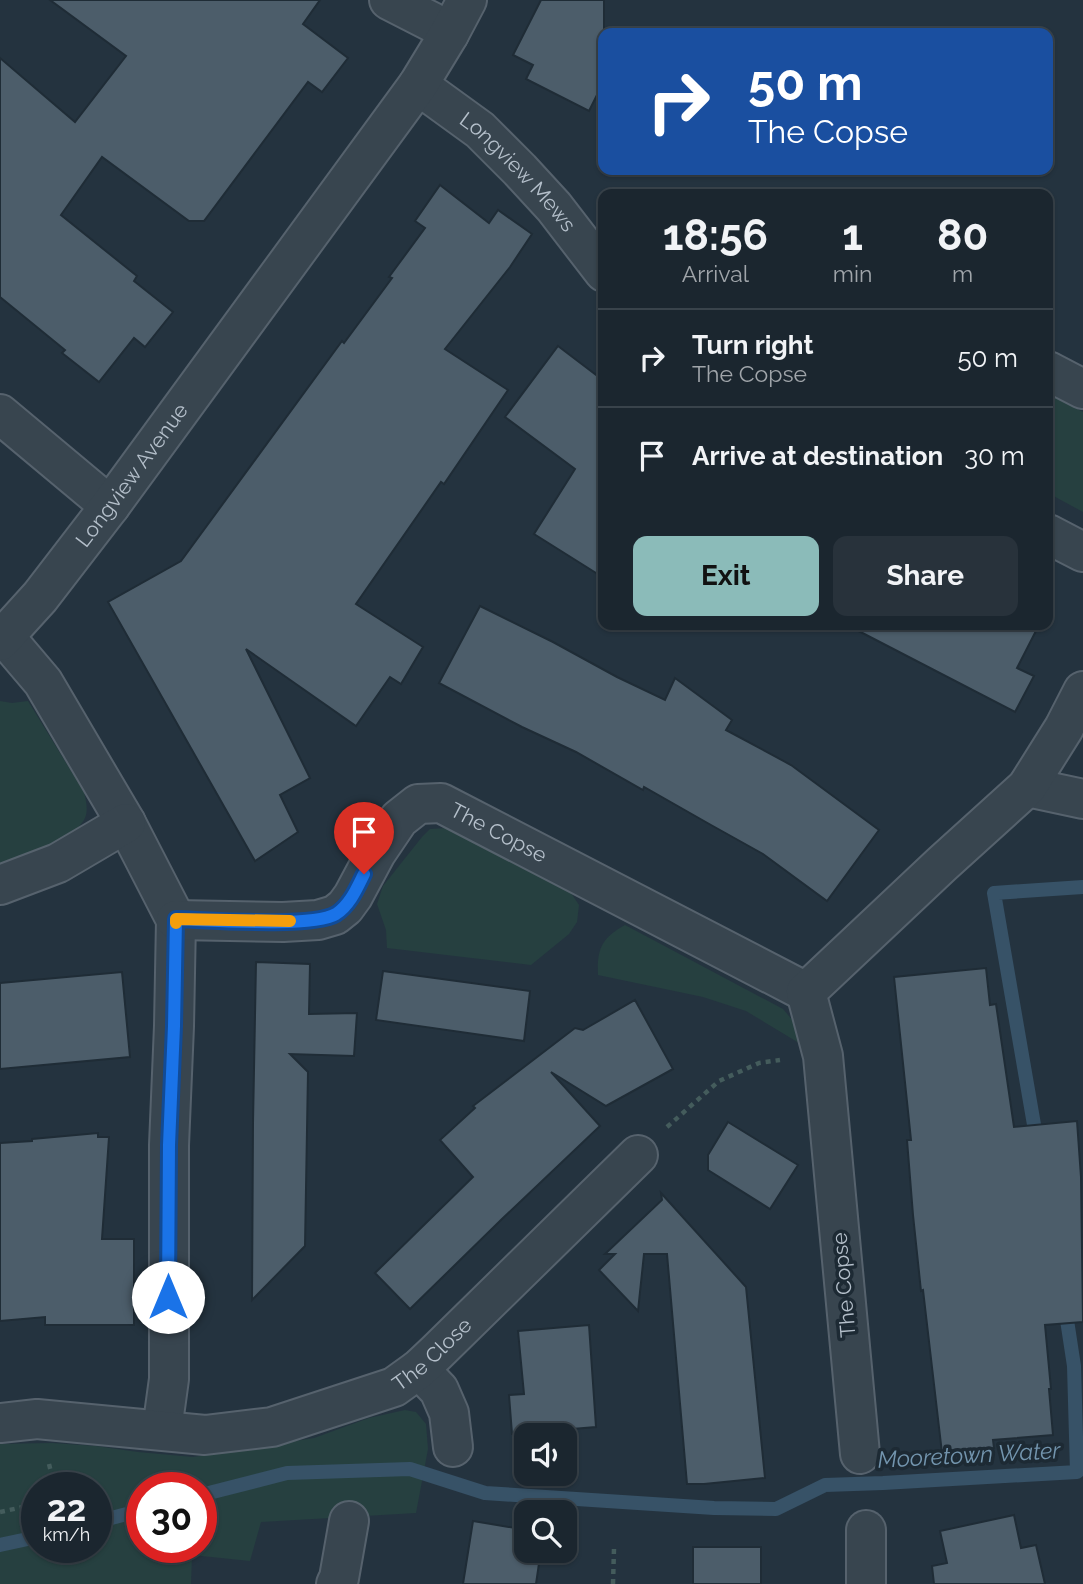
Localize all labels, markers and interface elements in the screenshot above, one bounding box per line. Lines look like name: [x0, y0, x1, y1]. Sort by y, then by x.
text: 50 m: [748, 54, 863, 111]
icon: right: [633, 56, 724, 147]
street label: Longview Mews: [455, 107, 581, 236]
text: The Copse: [748, 113, 908, 150]
text: 18:56: [663, 211, 768, 260]
text: 1: [842, 211, 863, 260]
text: 80: [937, 211, 988, 260]
text: Arrival: [682, 260, 749, 287]
text: min: [833, 260, 872, 287]
text: m: [952, 260, 973, 287]
text: Turn right: [692, 330, 813, 360]
icon: right: [633, 339, 671, 377]
text: 50 m: [957, 343, 1018, 373]
text: The Copse: [692, 360, 807, 387]
street label: Longview Avenue: [70, 398, 193, 552]
icon: arrive: [633, 437, 671, 475]
text: Arrive at destination: [692, 441, 943, 471]
text: 30 m: [964, 441, 1025, 471]
button: Exit: [633, 536, 819, 616]
button: Share: [833, 536, 1018, 616]
street label: The Copse: [446, 797, 551, 868]
pin: [334, 802, 394, 874]
icon: arrive: [345, 813, 383, 851]
street label: The Copse: [826, 1232, 861, 1338]
position arrow: [131, 1260, 205, 1334]
street label: The Close: [387, 1312, 476, 1396]
map controls: [514, 1423, 577, 1563]
button: sound: [514, 1423, 577, 1486]
water label: Mooretown Water: [877, 1436, 1062, 1473]
speed limit sign: 30: [126, 1472, 217, 1563]
text: 22: [47, 1488, 86, 1529]
button: search: [514, 1500, 577, 1563]
text: km/h: [43, 1524, 90, 1545]

